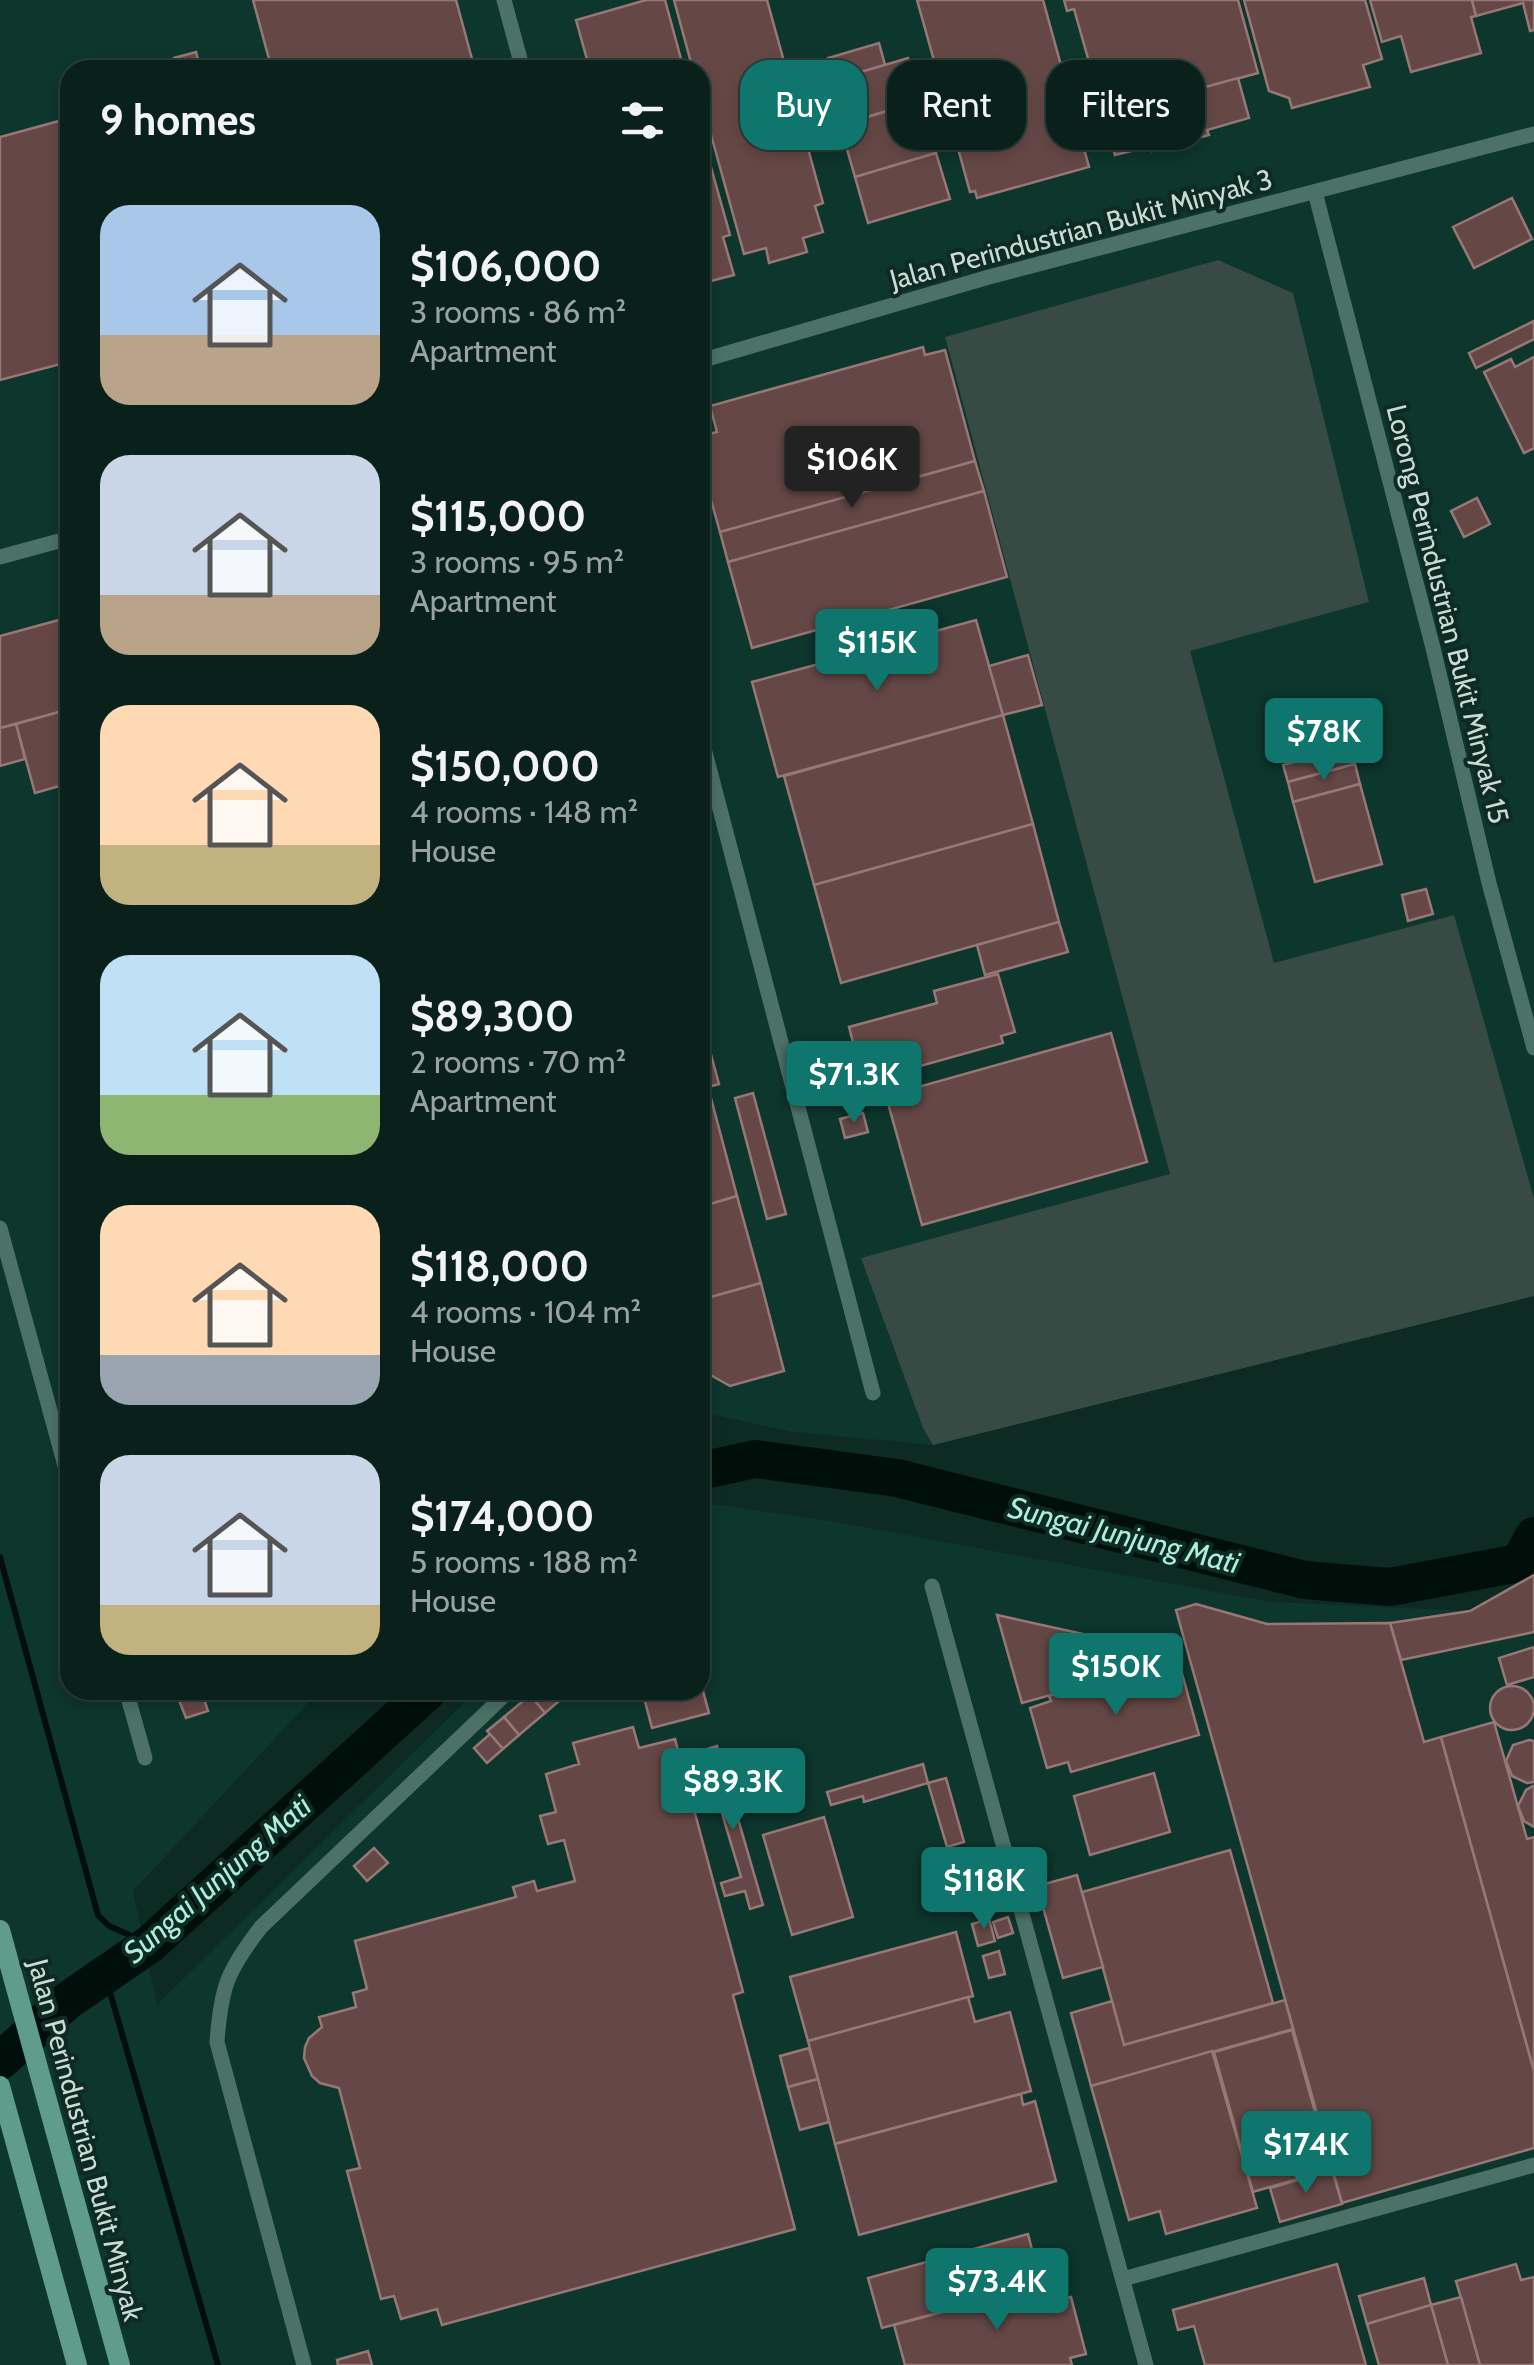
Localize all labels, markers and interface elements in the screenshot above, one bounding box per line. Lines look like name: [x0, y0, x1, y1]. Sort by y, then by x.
chip: Buy: [740, 60, 867, 150]
chip: Rent: [887, 60, 1026, 150]
chip: Filters: [1046, 60, 1205, 150]
icon: filters: [615, 93, 670, 148]
text: 9 homes: [100, 94, 256, 146]
street label: Jalan Perindustrian Bukit Minyak 3: [885, 162, 1276, 297]
text: $106,000: [410, 240, 601, 292]
icon: home: [180, 245, 300, 365]
text: 3 rooms · 86 m²: [410, 292, 626, 331]
text: Apartment: [410, 331, 557, 370]
street label: Lorong Perindustrian Bukit Minyak 15: [1379, 401, 1517, 827]
pin: $106K: [782, 426, 922, 511]
text: $106K: [806, 439, 898, 478]
text: $115,000: [410, 490, 586, 542]
icon: home: [180, 495, 300, 615]
text: 3 rooms · 95 m²: [410, 542, 624, 581]
text: Apartment: [410, 581, 557, 620]
pin: $115K: [807, 609, 947, 694]
text: $115K: [837, 622, 917, 661]
pin: $78K: [1265, 698, 1383, 783]
text: $78K: [1287, 711, 1361, 750]
text: $150,000: [410, 740, 600, 792]
icon: home: [180, 745, 300, 865]
text: 4 rooms · 148 m²: [410, 792, 638, 831]
text: House: [410, 831, 496, 870]
text: $89,300: [410, 990, 574, 1042]
icon: home: [180, 995, 300, 1115]
pin: $71.3K: [773, 1041, 935, 1126]
text: 2 rooms · 70 m²: [410, 1042, 626, 1081]
text: $71.3K: [808, 1054, 900, 1093]
text: Apartment: [410, 1081, 557, 1120]
text: $118,000: [410, 1240, 589, 1292]
icon: home: [180, 1245, 300, 1365]
text: 4 rooms · 104 m²: [410, 1292, 641, 1331]
text: House: [410, 1331, 496, 1370]
water label: Sungai Junjung Mati: [1004, 1488, 1244, 1582]
text: $174,000: [410, 1490, 594, 1542]
icon: home: [180, 1495, 300, 1615]
text: 5 rooms · 188 m²: [410, 1542, 638, 1581]
text: House: [410, 1581, 496, 1620]
pin: $150K: [1046, 1633, 1186, 1718]
text: $150K: [1071, 1646, 1161, 1685]
pin: $89.3K: [652, 1748, 814, 1833]
text: $89.3K: [683, 1761, 783, 1800]
water label: Sungai Junjung Mati: [115, 1787, 319, 1971]
pin: $118K: [914, 1847, 1054, 1932]
text: $118K: [943, 1860, 1025, 1899]
street label: Jalan Perindustrian Bukit Minyak: [21, 1954, 151, 2325]
pin: $174K: [1236, 2111, 1376, 2196]
text: $174K: [1263, 2124, 1349, 2163]
pin: $73.4K: [916, 2248, 1078, 2333]
text: $73.4K: [947, 2261, 1047, 2300]

